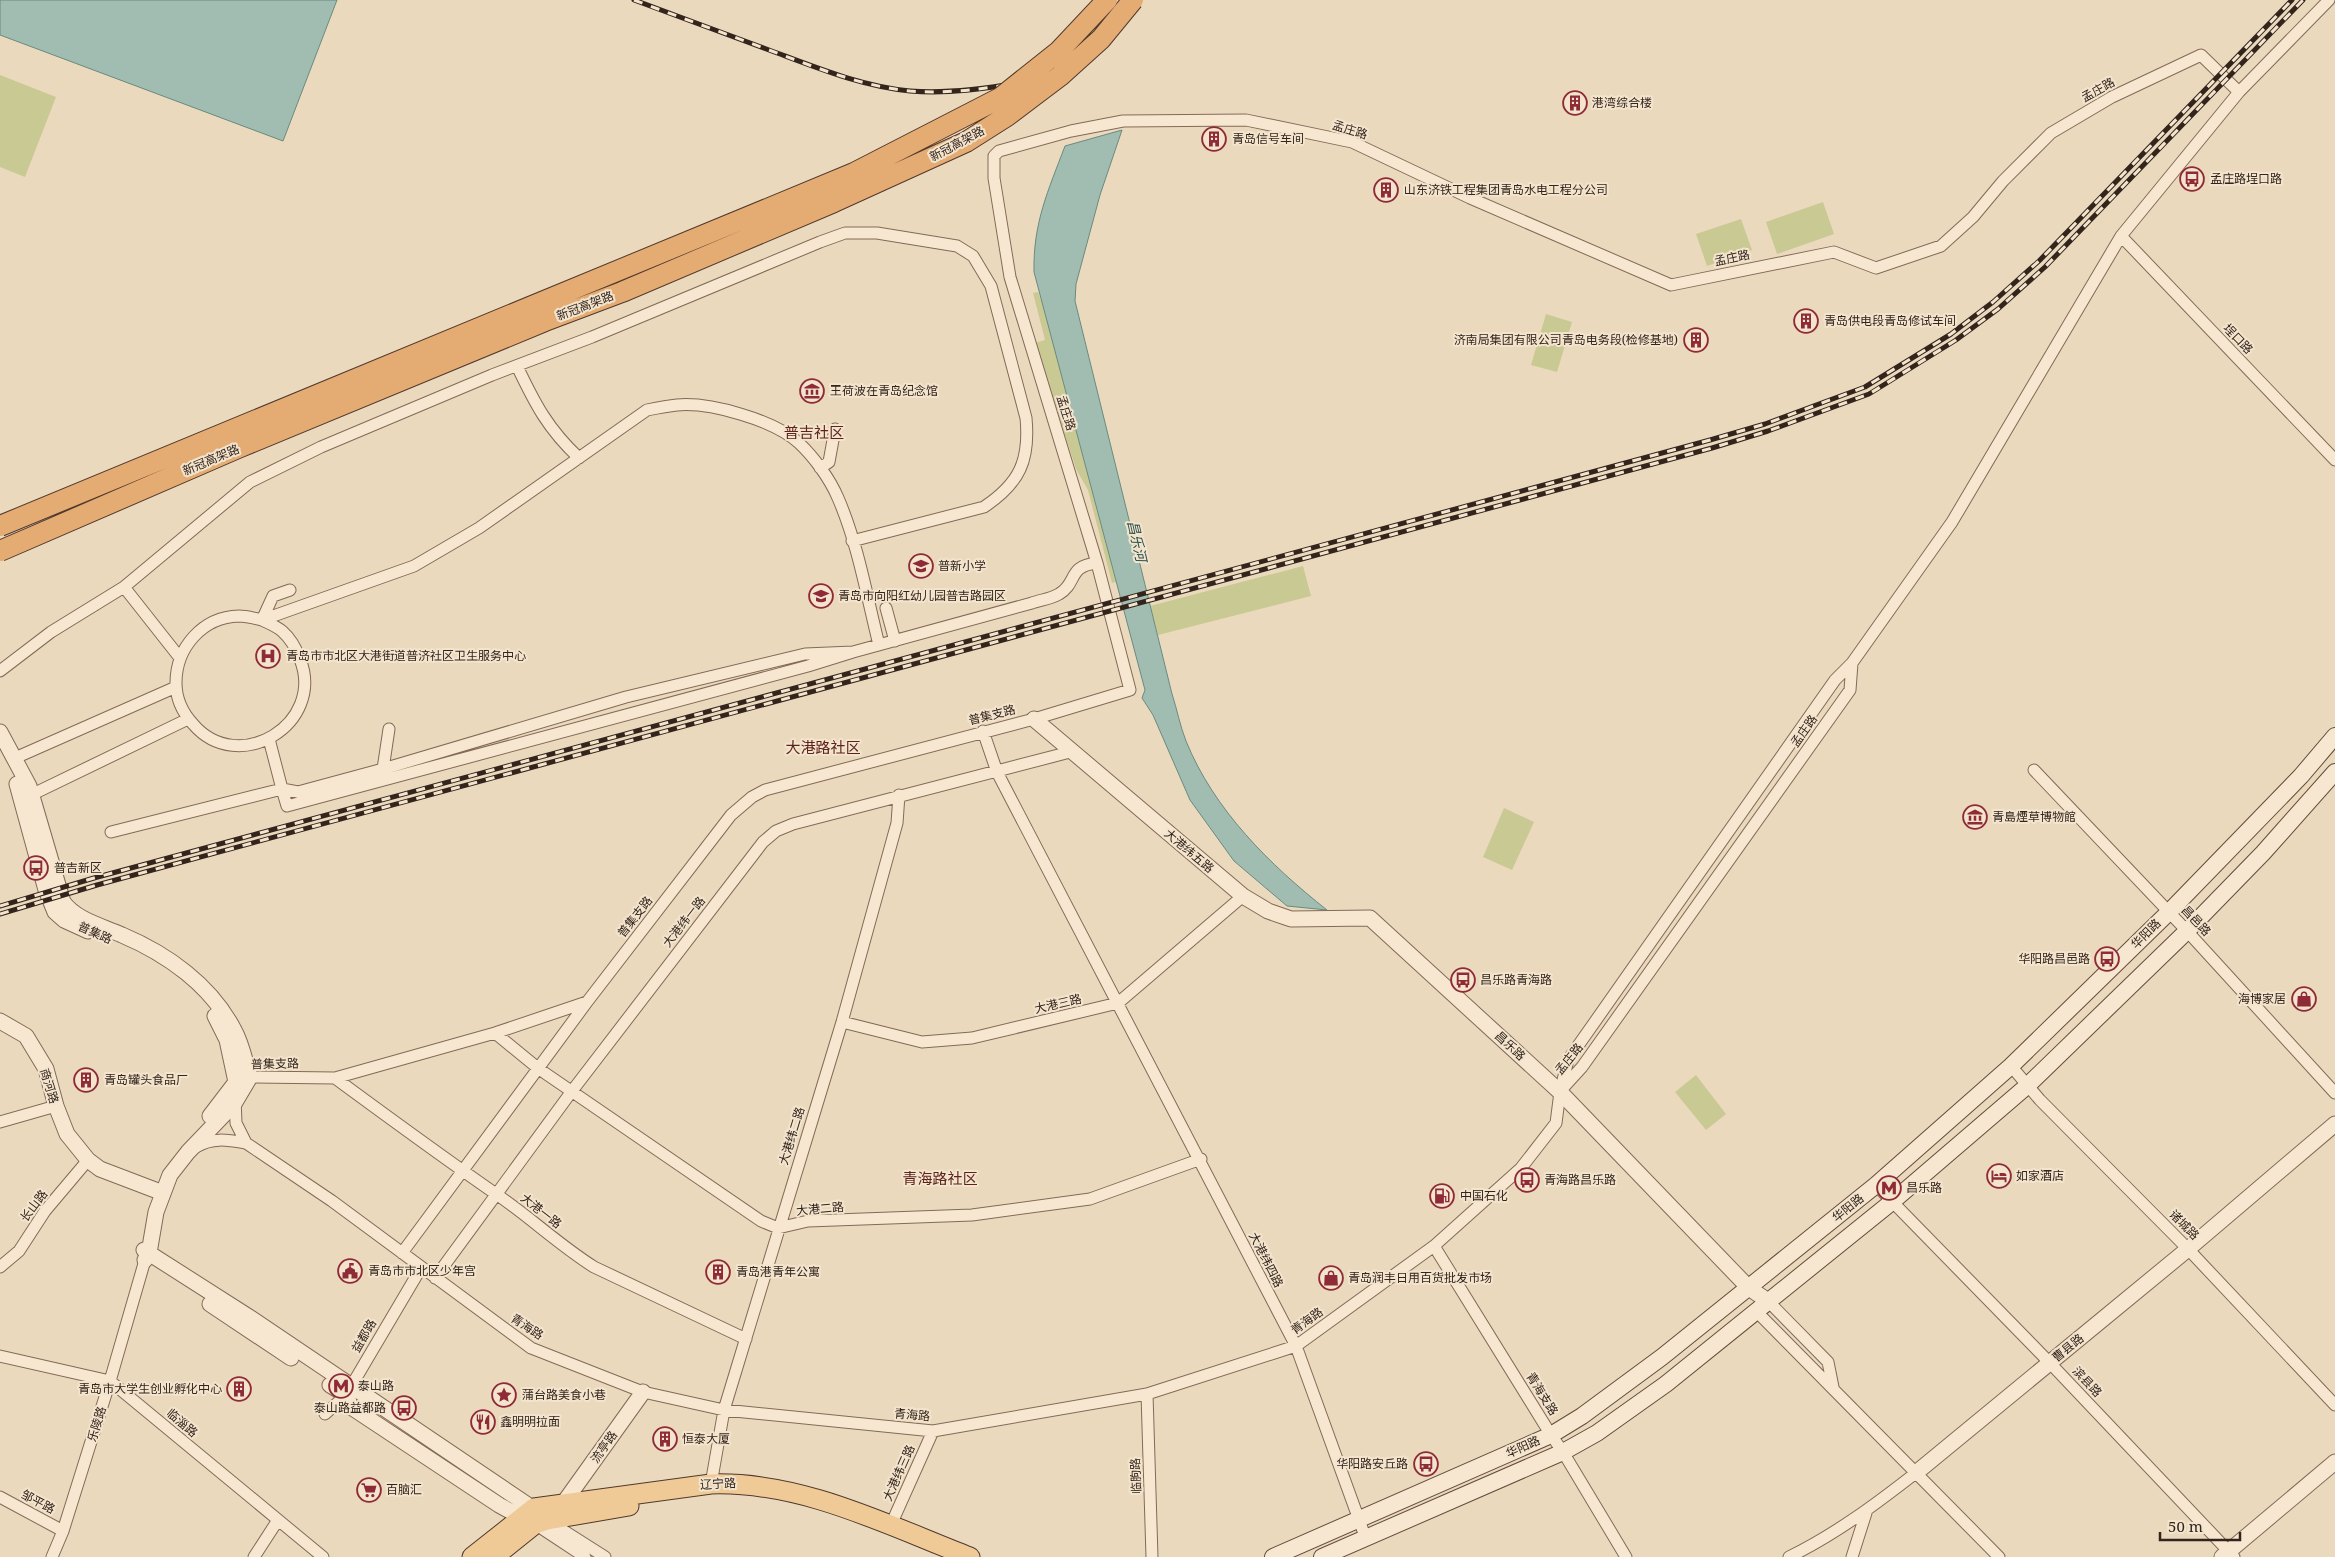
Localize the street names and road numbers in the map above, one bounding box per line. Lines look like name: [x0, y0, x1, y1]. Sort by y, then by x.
street label: 孟庄路: [2078, 73, 2118, 106]
street label: 孟庄路: [1330, 116, 1370, 143]
street label: 新冠高架路: [926, 122, 987, 165]
street label: 孟庄路: [1713, 245, 1751, 270]
street label: 新冠高架路: [554, 287, 616, 324]
street label: 埕口路: [2220, 320, 2257, 358]
street label: 孟庄路: [1053, 393, 1080, 433]
street label: 新冠高架路: [180, 440, 242, 479]
street label: 普集支路: [967, 700, 1017, 729]
street label: 孟庄路: [1786, 711, 1821, 750]
street label: 大港纬五路: [1161, 825, 1218, 876]
street label: 普集支路: [613, 893, 656, 941]
street label: 大港纬一路: [658, 893, 709, 951]
street label: 昌邑路: [2178, 902, 2215, 940]
street label: 华阳路: [2127, 915, 2164, 952]
street label: 普集路: [75, 917, 115, 948]
street label: 大港三路: [1033, 990, 1083, 1017]
street label: 昌乐路: [1491, 1027, 1529, 1064]
street label: 孟庄路: [1551, 1039, 1587, 1078]
street label: 普集支路: [251, 1055, 299, 1072]
street label: 商河路: [36, 1066, 63, 1106]
street label: 大港纬二路: [775, 1105, 808, 1167]
street label: 长山路: [16, 1186, 51, 1225]
street label: 大港一路: [517, 1189, 565, 1232]
street label: 华阳路: [1828, 1190, 1867, 1226]
street label: 大港二路: [795, 1198, 845, 1219]
street label: 诸城路: [2166, 1206, 2203, 1243]
street label: 大港纬四路: [1245, 1229, 1288, 1290]
street label: 青海路: [1287, 1303, 1326, 1338]
street label: 青海路: [508, 1310, 547, 1344]
street label: 益都路: [347, 1316, 380, 1356]
street label: 曹县路: [2048, 1330, 2087, 1366]
street label: 滨县路: [2069, 1363, 2106, 1401]
street label: 青海支路: [1522, 1369, 1562, 1419]
street label: 乐陵路: [83, 1404, 110, 1444]
street label: 青海路: [893, 1404, 931, 1425]
street label: 临淄路: [163, 1405, 202, 1441]
street label: 流亭路: [586, 1427, 621, 1466]
street label: 华阳路: [1503, 1431, 1543, 1462]
street label: 大港纬三路: [879, 1442, 919, 1504]
street label: 临朐路: [1126, 1458, 1145, 1494]
street label: 辽宁路: [700, 1474, 736, 1493]
street label: 邹平路: [18, 1486, 58, 1518]

